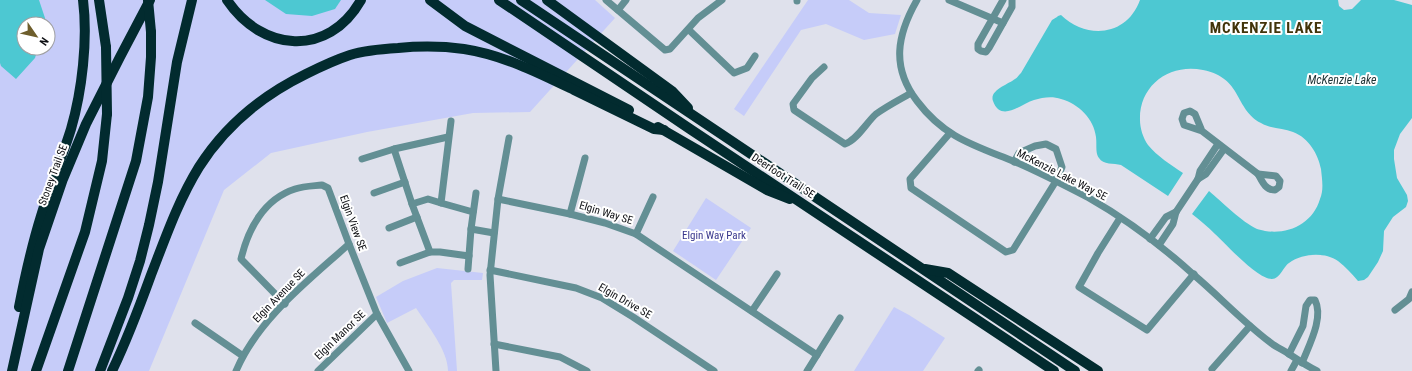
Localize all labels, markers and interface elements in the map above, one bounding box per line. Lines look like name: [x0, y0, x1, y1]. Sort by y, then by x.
north arrow: [16, 16, 56, 56]
district label: MCKENZIE LAKE: [1210, 19, 1322, 37]
text: N: [36, 35, 51, 48]
water label: McKenzie Lake: [1307, 73, 1377, 87]
street label: Stoney Trail SE: [36, 142, 70, 207]
street label: McKenzie Lake Way SE: [1015, 147, 1110, 204]
street label: Deerfoot Trail SE: [749, 151, 817, 202]
street label: Elgin View SE: [337, 193, 369, 253]
street label: Elgin Way SE: [578, 199, 635, 227]
park label: Elgin Way Park: [682, 229, 746, 242]
street label: Elgin Avenue SE: [250, 266, 308, 325]
street label: Elgin Drive SE: [596, 281, 654, 322]
street label: Elgin Manor SE: [312, 307, 368, 362]

